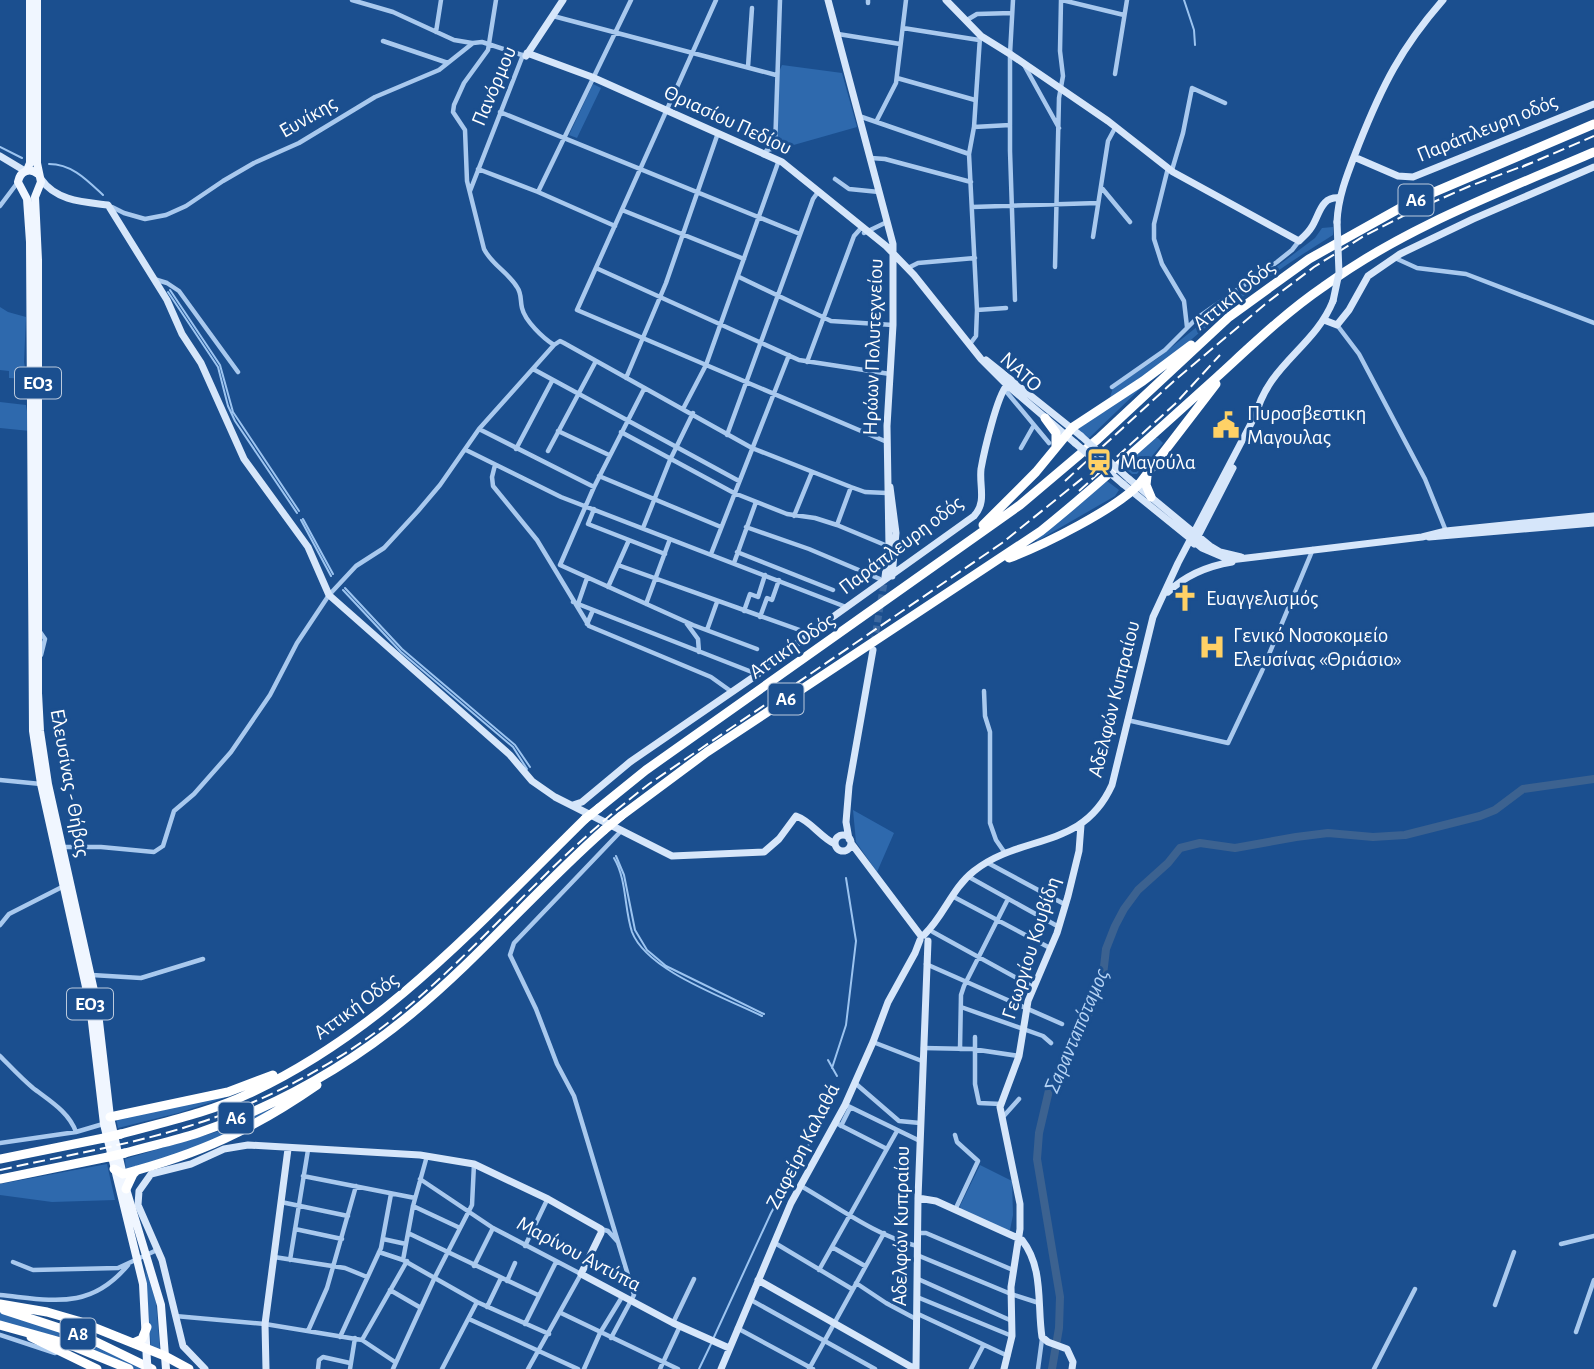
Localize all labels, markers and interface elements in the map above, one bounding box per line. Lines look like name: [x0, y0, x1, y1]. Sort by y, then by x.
street label: Πανόρμου: [468, 43, 520, 129]
street label: Θριασίου Πεδίου: [661, 81, 795, 159]
street label: Παράπλευρη οδός: [1414, 90, 1560, 166]
street label: Ευνίκης: [276, 92, 340, 142]
road number: Α6: [1398, 184, 1434, 216]
street label: Αττική Οδός: [1189, 256, 1279, 334]
street label: Ηρώων Πολυτεχνείου: [859, 258, 887, 436]
street label: ΝΑΤΟ: [996, 348, 1046, 396]
road number: ΕΟ3: [15, 368, 61, 398]
place label: Πυροσβεστικη Μαγουλας: [1247, 403, 1366, 448]
public building icon: Πυροσβεστικη Μαγουλας: [1211, 410, 1241, 440]
station icon: Μαγούλα: [1084, 447, 1114, 477]
place label: Μαγούλα: [1120, 452, 1196, 473]
street label: Παράπλευρη οδός: [835, 492, 967, 598]
church icon: Ευαγγελισμός: [1170, 583, 1200, 613]
place label: Ευαγγελισμός: [1206, 588, 1318, 609]
street label: Αττική Οδός: [746, 609, 838, 683]
street label: Αδελφών Κυπραίου: [1084, 619, 1144, 779]
place label: Γενικό Νοσοκομείο Ελευσίνας «Θριάσιο»: [1233, 625, 1402, 670]
hospital icon: Γενικό Νοσοκομείο Ελευσίνας «Θριάσιο»: [1197, 632, 1227, 662]
road number: Α6: [768, 684, 804, 714]
street label: Ελευσίνας - Θήβας: [47, 707, 93, 859]
street label: Γεωργίου Κουβίδη: [998, 874, 1064, 1022]
water label: Σαρανταπόταμος: [1041, 965, 1114, 1097]
street label: Αττική Οδός: [310, 969, 402, 1043]
road number: ΕΟ3: [67, 988, 113, 1020]
street label: Ζαφείρη Καλαθά: [762, 1080, 844, 1212]
road number: Α6: [218, 1102, 254, 1134]
street label: Αδελφών Κυπραίου: [889, 1146, 913, 1306]
street label: Μαρίνου Αντύπα: [513, 1212, 645, 1296]
road number: Α8: [60, 1318, 96, 1350]

